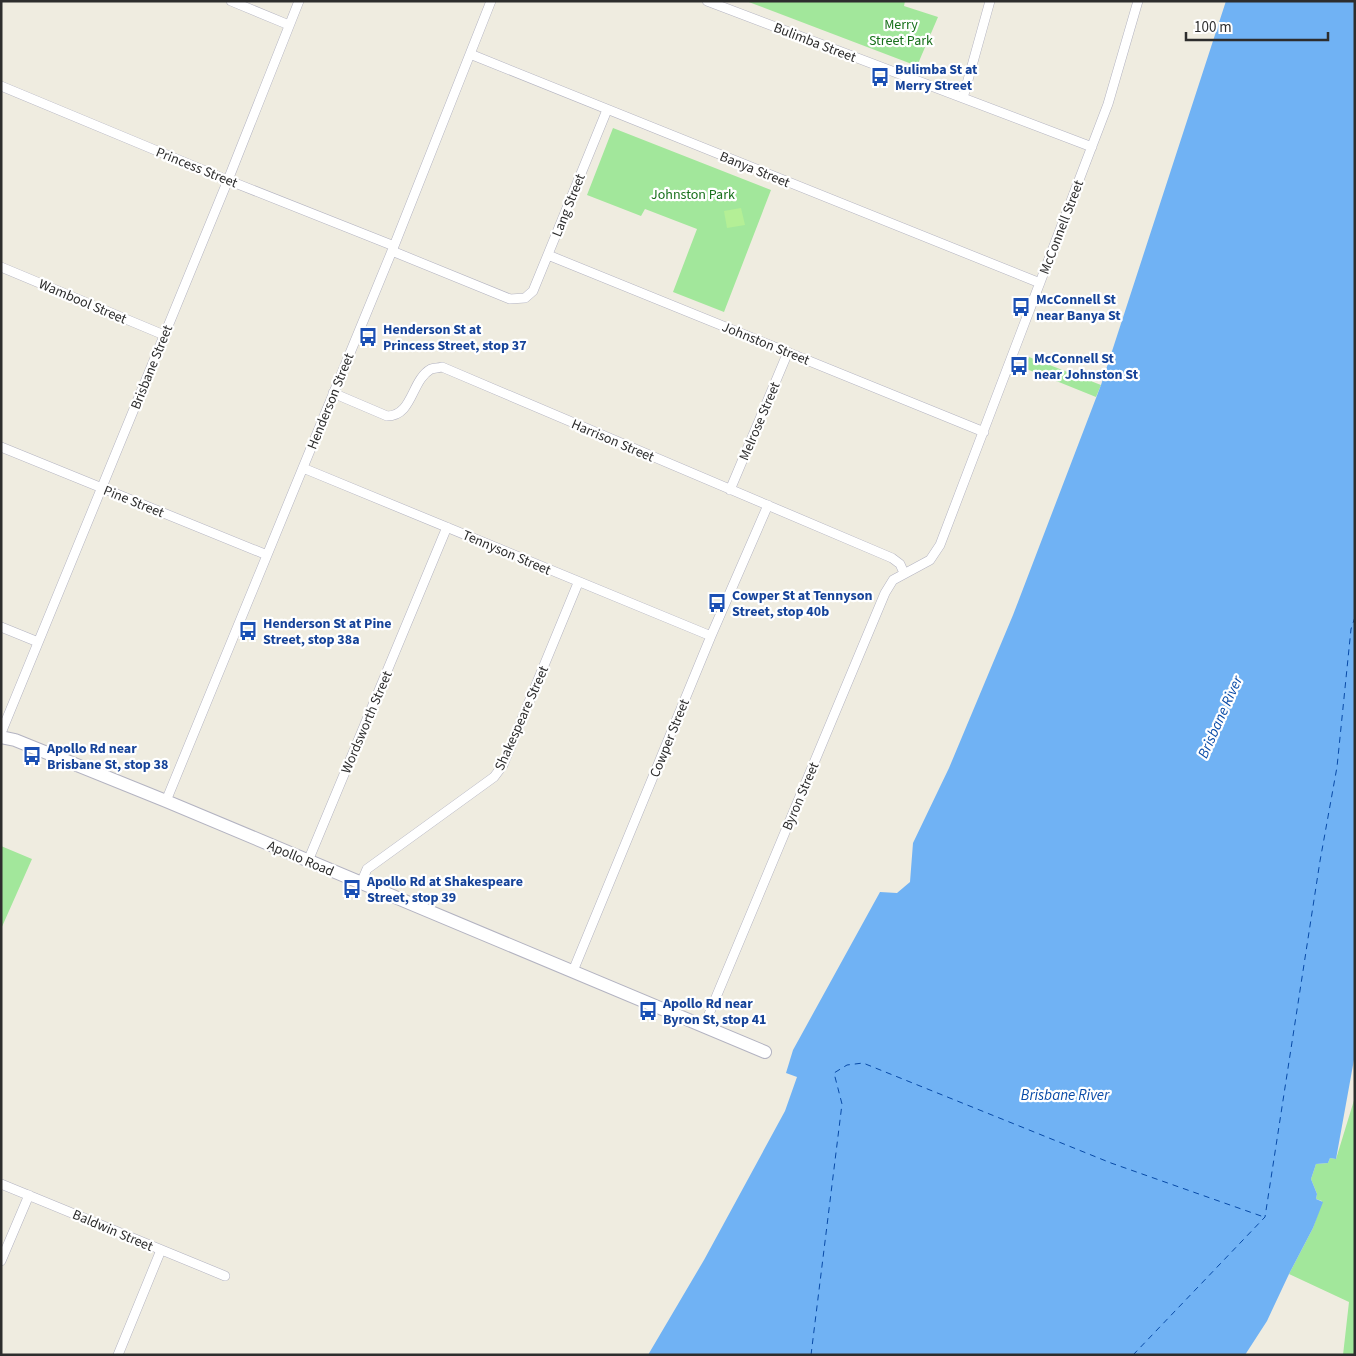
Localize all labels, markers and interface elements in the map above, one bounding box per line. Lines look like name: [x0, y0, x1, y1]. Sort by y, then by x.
scale bar: [1186, 10, 1328, 42]
park label: Merry Street Park: [869, 15, 933, 51]
text: 100 m: [1194, 17, 1232, 38]
street label: Bulimba Street: [770, 18, 859, 68]
place label: Bulimba St at Merry Street: [895, 60, 978, 96]
bus stop icon: Bulimba St at Merry Street: [869, 66, 891, 88]
street label: Princess Street: [153, 142, 241, 194]
street label: Banya Street: [717, 147, 793, 193]
street label: Lang Street: [547, 171, 591, 240]
street label: McConnell Street: [1035, 177, 1089, 277]
park label: Johnston Park: [651, 185, 735, 205]
street label: Wambool Street: [36, 274, 130, 330]
place label: McConnell St near Banya St: [1036, 290, 1121, 326]
bus stop icon: McConnell St near Banya St: [1010, 296, 1032, 318]
street label: Johnston Street: [719, 317, 813, 371]
place label: Henderson St at Princess Street, stop 37: [383, 320, 527, 356]
street label: Brisbane Street: [126, 322, 178, 413]
bus stop icon: Henderson St at Princess Street, stop 37: [357, 326, 379, 348]
place label: McConnell St near Johnston St: [1034, 349, 1139, 385]
street label: Henderson Street: [303, 350, 359, 453]
bus stop icon: McConnell St near Johnston St: [1008, 355, 1030, 377]
street label: Melrose Street: [734, 379, 786, 464]
street label: Harrison Street: [568, 414, 657, 467]
street label: Pine Street: [100, 481, 167, 523]
street label: Tennyson Street: [459, 525, 554, 581]
place label: Cowper St at Tennyson Street, stop 40b: [732, 586, 872, 622]
bus stop icon: Cowper St at Tennyson Street, stop 40b: [706, 592, 728, 614]
place label: Henderson St at Pine Street, stop 38a: [263, 614, 392, 650]
bus stop icon: Henderson St at Pine Street, stop 38a: [237, 620, 259, 642]
street label: Shakespeare Street: [490, 663, 554, 774]
street label: Wordsworth Street: [336, 668, 398, 777]
water label: Brisbane River: [1193, 672, 1248, 762]
street label: Cowper Street: [645, 696, 695, 781]
place label: Apollo Rd near Brisbane St, stop 38: [46, 739, 168, 775]
bus stop icon: Apollo Rd near Brisbane St, stop 38: [21, 745, 43, 767]
street label: Byron Street: [778, 759, 824, 834]
street label: Apollo Road: [264, 836, 337, 882]
place label: Apollo Rd at Shakespeare Street, stop 39: [366, 872, 523, 908]
bus stop icon: Apollo Rd at Shakespeare Street, stop 39: [341, 878, 363, 900]
place label: Apollo Rd near Byron St, stop 41: [662, 994, 767, 1030]
bus stop icon: Apollo Rd near Byron St, stop 41: [637, 1000, 659, 1022]
water label: Brisbane River: [1021, 1085, 1110, 1106]
street label: Baldwin Street: [69, 1205, 156, 1257]

